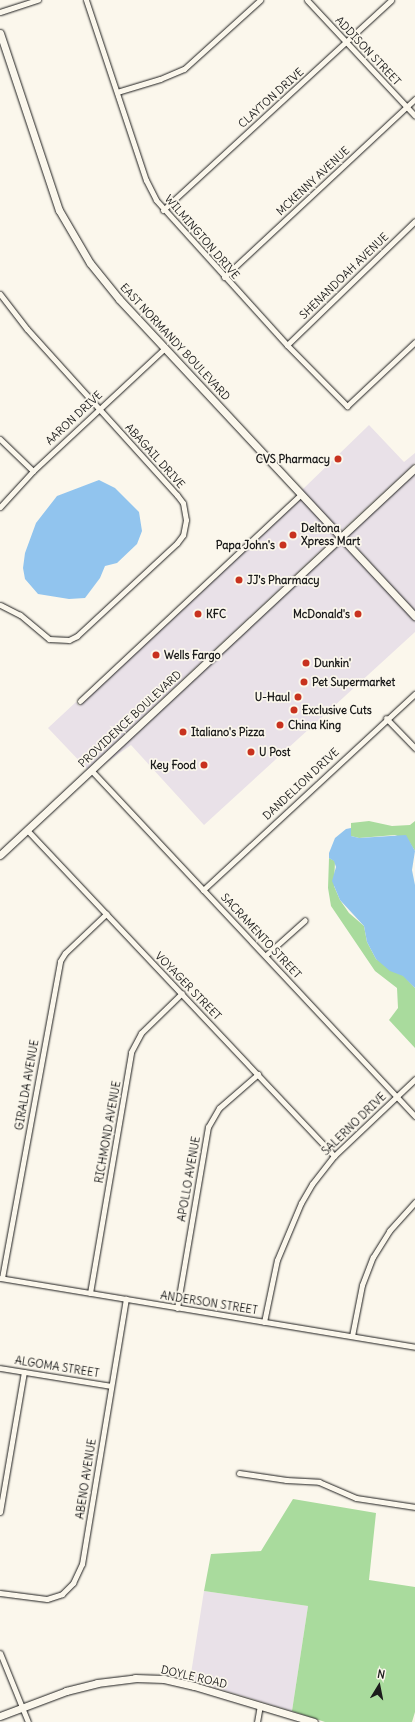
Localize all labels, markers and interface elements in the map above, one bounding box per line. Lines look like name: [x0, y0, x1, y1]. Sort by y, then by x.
street label: ADDISON STREET: [333, 14, 403, 88]
street label: CLAYTON DRIVE: [236, 65, 306, 131]
street label: MCKENNY AVENUE: [274, 144, 352, 218]
street label: WILMINGTON DRIVE: [162, 192, 242, 282]
street label: SHENANDOAH AVENUE: [297, 230, 391, 322]
street label: EAST NORMANDY BOULEVARD: [117, 281, 233, 403]
street label: AARON DRIVE: [43, 388, 105, 448]
street label: ABAGAIL DRIVE: [122, 421, 188, 491]
place label: CVS Pharmacy: [256, 452, 330, 466]
marker: CVS Pharmacy: [333, 454, 343, 464]
place label: Deltona Xpress Mart: [301, 522, 360, 548]
marker: Deltona Xpress Mart: [288, 530, 298, 540]
place label: Papa John's: [216, 538, 275, 552]
marker: Papa John's: [278, 540, 288, 550]
place label: JJ's Pharmacy: [247, 573, 320, 587]
marker: JJ's Pharmacy: [234, 575, 244, 585]
place label: KFC: [206, 607, 226, 621]
place label: McDonald's: [293, 607, 350, 621]
marker: KFC: [193, 609, 203, 619]
marker: McDonald's: [353, 609, 363, 619]
place label: Wells Fargo: [164, 648, 221, 662]
marker: Wells Fargo: [151, 650, 161, 660]
place label: Dunkin': [314, 656, 351, 670]
marker: Dunkin': [301, 658, 311, 668]
street label: PROVIDENCE BOULEVARD: [76, 668, 184, 770]
place label: Pet Supermarket: [312, 675, 395, 689]
marker: Pet Supermarket: [299, 677, 309, 687]
place label: U-Haul: [255, 690, 290, 704]
marker: U-Haul: [293, 692, 303, 702]
place label: Exclusive Cuts: [302, 703, 372, 717]
marker: Exclusive Cuts: [289, 705, 299, 715]
place label: China King: [288, 718, 341, 732]
marker: China King: [275, 720, 285, 730]
place label: Italiano's Pizza: [191, 725, 265, 739]
marker: Italiano's Pizza: [178, 727, 188, 737]
place label: U Post: [259, 745, 290, 759]
street label: DANDELION DRIVE: [260, 745, 342, 823]
marker: U Post: [246, 747, 256, 757]
place label: Key Food: [150, 758, 196, 772]
marker: Key Food: [199, 760, 209, 770]
street label: SACRAMENTO STREET: [218, 891, 304, 981]
street label: VOYAGER STREET: [152, 949, 224, 1023]
street label: GIRALDA AVENUE: [13, 1039, 41, 1131]
street label: RICHMOND AVENUE: [92, 1080, 124, 1184]
street label: SALERNO DRIVE: [319, 1090, 389, 1158]
street label: APOLLO AVENUE: [175, 1135, 203, 1223]
street label: ANDERSON STREET: [159, 1289, 259, 1317]
street label: ALGOMA STREET: [14, 1354, 100, 1380]
street label: ABENO AVENUE: [73, 1438, 99, 1520]
street label: DOYLE ROAD: [160, 1663, 228, 1691]
north arrow: [359, 1666, 399, 1706]
text: N: [376, 1667, 386, 1682]

